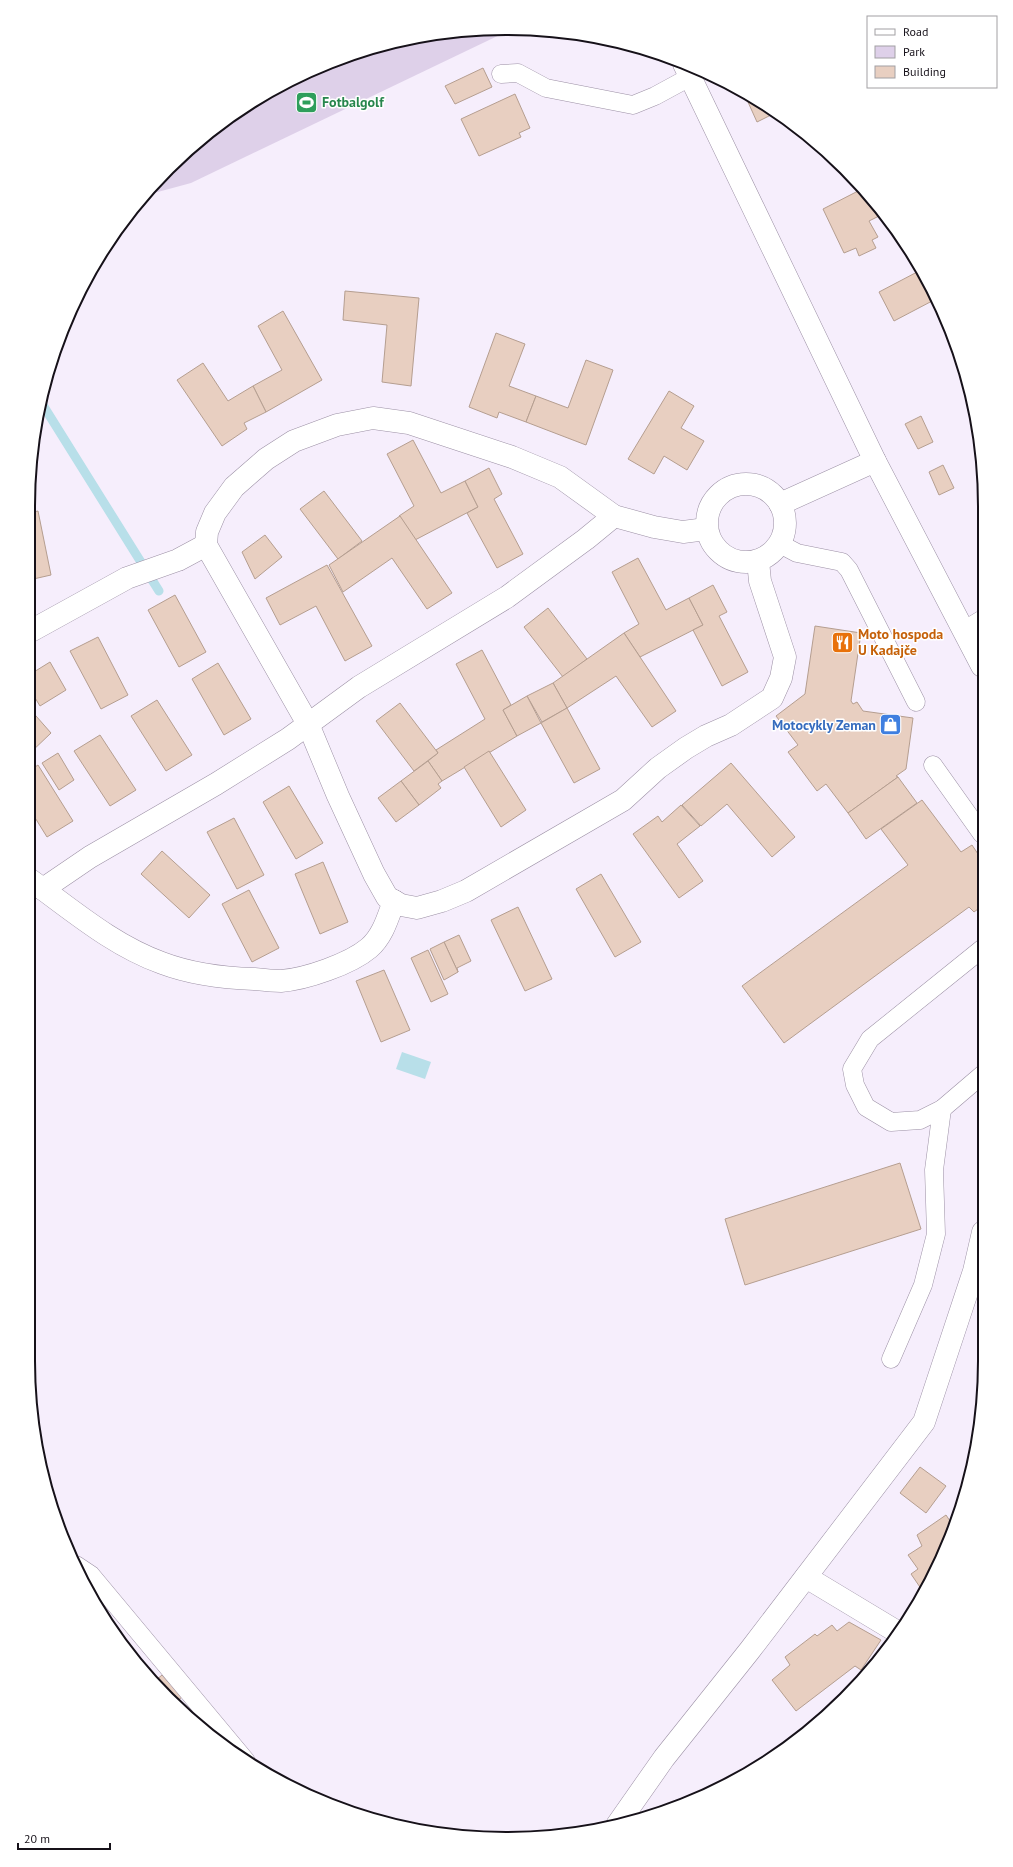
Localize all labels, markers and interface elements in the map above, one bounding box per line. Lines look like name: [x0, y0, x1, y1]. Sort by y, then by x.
legend: [867, 16, 997, 88]
text: Road: [903, 24, 928, 39]
text: Park: [903, 44, 925, 59]
text: Building: [903, 64, 946, 79]
sports icon: Fotbalgolf: [294, 89, 320, 115]
place label: Fotbalgolf: [322, 93, 385, 111]
place label: Moto hospoda U Kadajče: [858, 625, 943, 659]
restaurant icon: Moto hospoda U Kadajče: [830, 629, 856, 655]
shop icon: Motocykly Zeman: [878, 712, 904, 738]
place label: Motocykly Zeman: [772, 716, 876, 734]
scale bar: [18, 1825, 110, 1851]
text: 20 m: [24, 1831, 50, 1846]

